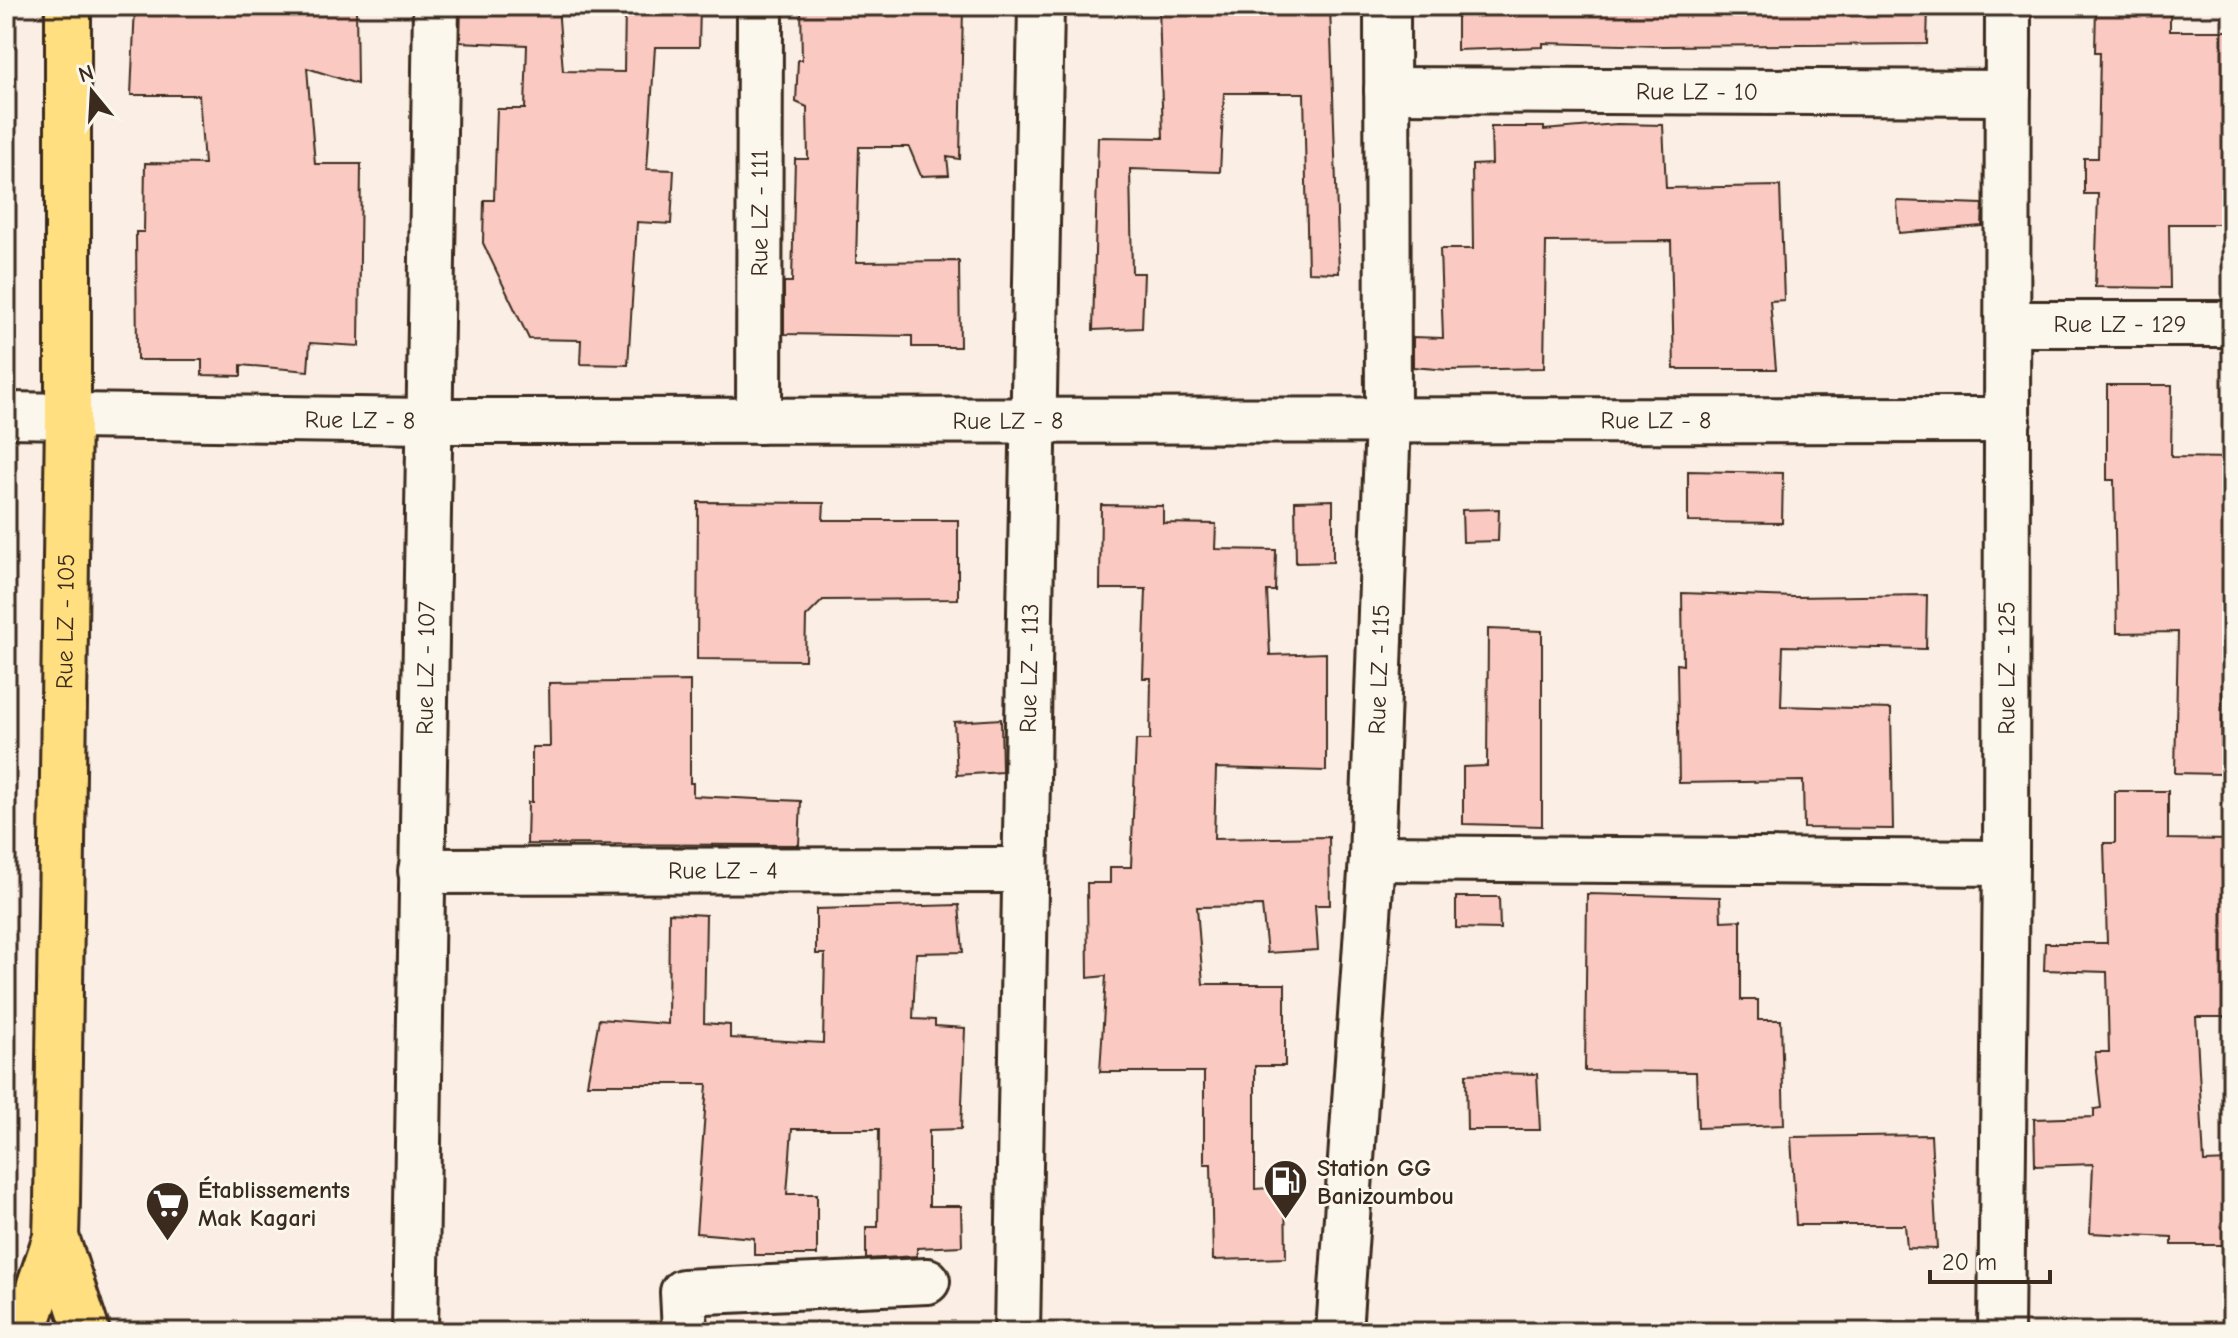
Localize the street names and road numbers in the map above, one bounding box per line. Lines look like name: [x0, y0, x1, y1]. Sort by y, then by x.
street label: Rue LZ - 10: [1636, 77, 1758, 106]
street label: Rue LZ - 111: [745, 150, 774, 276]
street label: Rue LZ - 129: [2053, 310, 2187, 338]
street label: Rue LZ - 8: [304, 405, 416, 435]
street label: Rue LZ - 8: [1601, 406, 1711, 434]
street label: Rue LZ - 8: [953, 407, 1063, 435]
street label: Rue LZ - 105: [50, 553, 80, 689]
street label: Rue LZ - 107: [410, 601, 441, 735]
street label: Rue LZ - 125: [1992, 601, 2021, 735]
street label: Rue LZ - 113: [1014, 603, 1044, 733]
street label: Rue LZ - 115: [1363, 604, 1395, 735]
street label: Rue LZ - 4: [668, 856, 778, 885]

